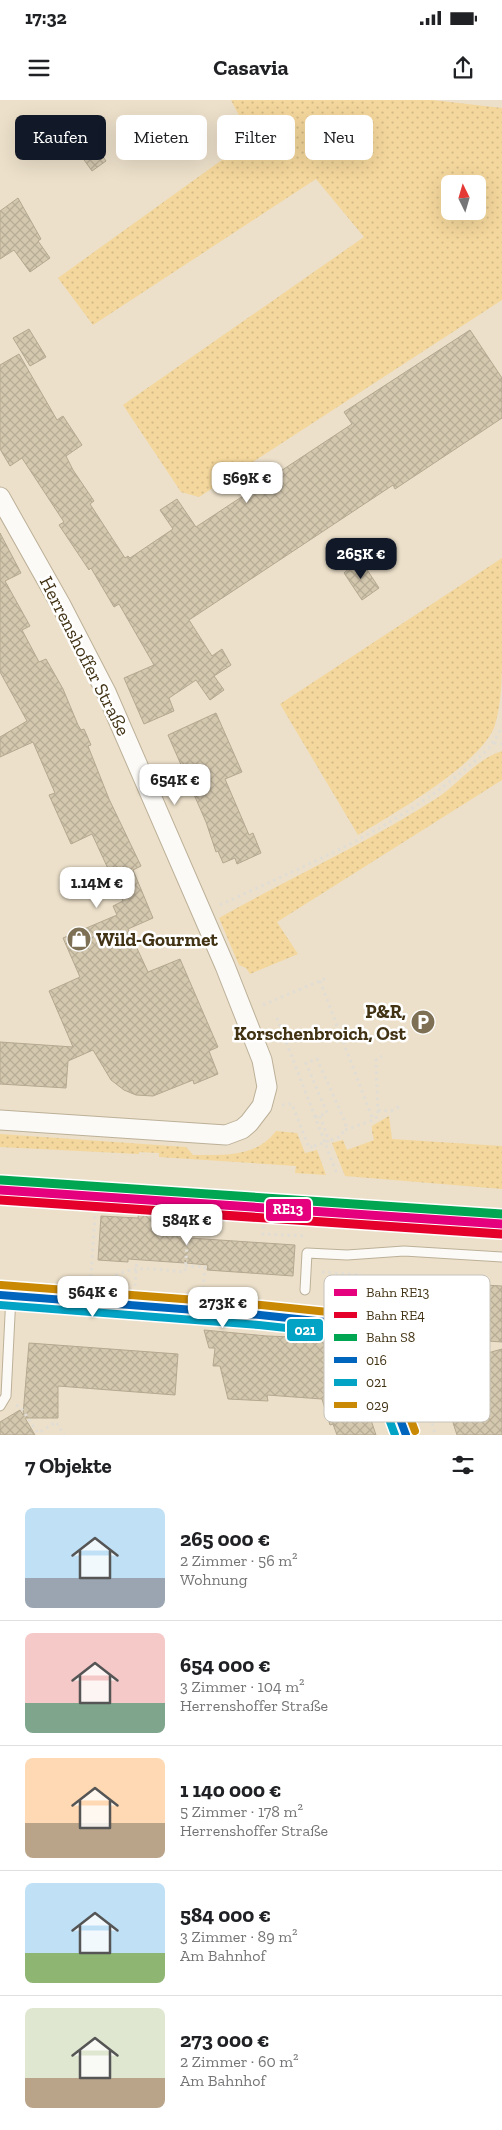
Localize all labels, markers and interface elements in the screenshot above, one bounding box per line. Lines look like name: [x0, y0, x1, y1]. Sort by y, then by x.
text: 17:32: [25, 6, 67, 29]
icon: menu: [25, 54, 53, 82]
text: Casavia: [213, 54, 289, 81]
icon: share: [449, 54, 477, 82]
chip: Kaufen: [15, 115, 106, 160]
chip: Mieten: [116, 115, 207, 160]
chip: Filter: [217, 115, 295, 160]
chip: Neu: [305, 115, 373, 160]
north arrow: [441, 175, 486, 220]
map controls: [441, 175, 486, 220]
pin: 569K €: [206, 462, 288, 504]
text: 569K €: [223, 468, 271, 487]
pin: 265K €: [320, 538, 402, 580]
text: 265K €: [337, 544, 385, 563]
street label: Herrenshoffer Straße: [35, 572, 135, 740]
pin: 654K €: [134, 764, 216, 806]
text: 654K €: [150, 770, 200, 789]
pin: 1.14M €: [51, 866, 143, 909]
text: 1.14M €: [71, 873, 123, 892]
shop icon: Wild-Gourmet: [66, 926, 92, 952]
place label: Wild-Gourmet: [96, 928, 218, 951]
place label: P&R, Korschenbroich, Ost: [234, 1000, 406, 1045]
parking icon: P&R, Korschenbroich, Ost: [410, 1009, 436, 1035]
line badge: RE13: [265, 1198, 312, 1222]
text: RE13: [273, 1201, 304, 1218]
pin: 584K €: [146, 1204, 228, 1246]
text: 584K €: [162, 1210, 212, 1229]
legend: [324, 1275, 490, 1422]
pin: 564K €: [52, 1276, 134, 1318]
text: 564K €: [68, 1282, 118, 1301]
text: Bahn RE13: [366, 1284, 430, 1301]
pin: 273K €: [182, 1286, 264, 1329]
text: 273K €: [199, 1293, 247, 1312]
text: Bahn RE4: [366, 1307, 425, 1324]
line badge: 021: [286, 1318, 324, 1342]
text: 021: [294, 1322, 316, 1339]
text: Bahn S8: [366, 1329, 415, 1346]
text: 016: [366, 1352, 387, 1369]
text: 021: [366, 1374, 387, 1391]
text: 029: [366, 1397, 389, 1414]
icon: filters: [449, 1451, 477, 1479]
text: 7 Objekte: [25, 1453, 112, 1478]
text: 265 000 €: [180, 1526, 270, 1551]
icon: home: [65, 1528, 125, 1588]
text: 2 Zimmer · 56 m²: [180, 1551, 298, 1570]
text: Wohnung: [180, 1570, 247, 1589]
text: 654 000 €: [180, 1652, 271, 1677]
icon: home: [65, 1653, 125, 1713]
text: 3 Zimmer · 104 m²: [180, 1677, 305, 1696]
text: Herrenshoffer Straße: [180, 1696, 328, 1715]
text: 1 140 000 €: [180, 1777, 282, 1802]
icon: home: [65, 1778, 125, 1838]
text: 5 Zimmer · 178 m²: [180, 1802, 303, 1821]
text: Herrenshoffer Straße: [180, 1821, 328, 1840]
text: 584 000 €: [180, 1902, 271, 1927]
icon: home: [65, 1903, 125, 1963]
text: 3 Zimmer · 89 m²: [180, 1927, 298, 1946]
text: Am Bahnhof: [180, 1946, 266, 1965]
text: 273 000 €: [180, 2027, 269, 2052]
icon: home: [65, 2028, 125, 2088]
text: 2 Zimmer · 60 m²: [180, 2052, 299, 2071]
text: Am Bahnhof: [180, 2071, 266, 2090]

